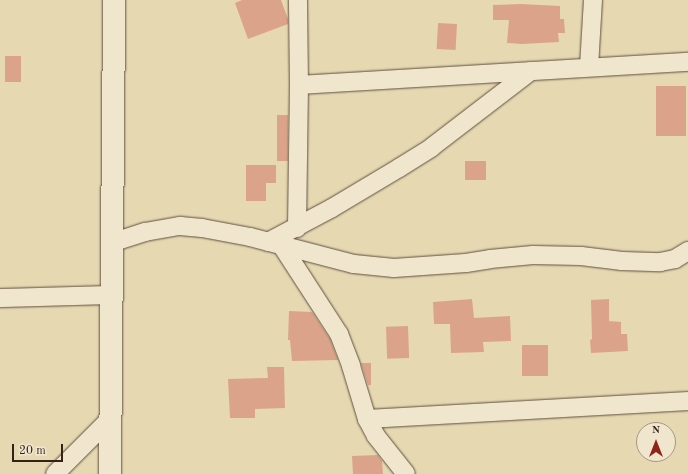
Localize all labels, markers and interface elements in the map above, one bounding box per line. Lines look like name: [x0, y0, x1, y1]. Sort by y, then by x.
north arrow: [636, 422, 676, 462]
text: N: [652, 425, 660, 436]
scale bar: [14, 436, 65, 462]
text: 20 m: [19, 445, 46, 457]

